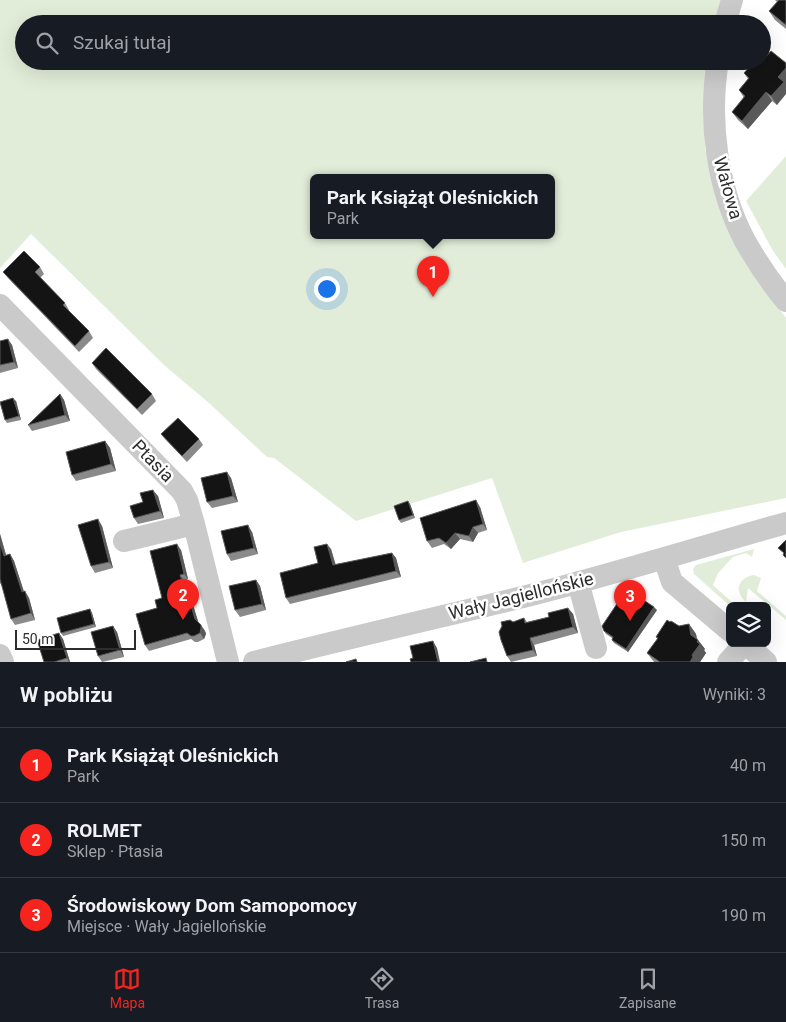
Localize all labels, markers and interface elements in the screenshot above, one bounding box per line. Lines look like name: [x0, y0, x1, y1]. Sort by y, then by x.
search box: [15, 15, 771, 70]
icon: search: [33, 29, 61, 57]
text: Szukaj tutaj: [73, 31, 171, 54]
street label: Wałowa: [710, 154, 747, 221]
popup: [310, 174, 555, 239]
text: Park Książąt Oleśnickich: [327, 186, 538, 209]
text: Park: [327, 209, 359, 228]
pin: 1: [417, 256, 449, 297]
your location: [314, 276, 340, 302]
street label: Ptasia: [128, 435, 178, 486]
street label: Wały Jagiellońskie: [446, 567, 595, 624]
pin: 2: [167, 579, 199, 620]
pin: 3: [614, 580, 646, 621]
map controls: [726, 602, 771, 647]
button: layers: [726, 602, 771, 647]
scale bar: [15, 627, 136, 650]
text: 50 m: [22, 631, 54, 647]
text: W pobliżu: [20, 683, 113, 707]
text: Wyniki: 3: [703, 685, 766, 704]
text: Park Książąt Oleśnickich: [67, 744, 279, 767]
text: 1: [31, 756, 41, 775]
text: 40 m: [730, 756, 766, 775]
text: Park: [67, 767, 99, 786]
text: ROLMET: [67, 819, 142, 842]
text: 2: [31, 831, 41, 850]
text: 150 m: [721, 831, 766, 850]
text: Sklep · Ptasia: [67, 842, 163, 861]
text: Środowiskowy Dom Samopomocy: [67, 894, 357, 917]
text: 3: [31, 906, 41, 925]
text: 190 m: [721, 906, 766, 925]
text: Miejsce · Wały Jagiellońskie: [67, 917, 266, 936]
tab: Mapa: [110, 965, 145, 1011]
tab: Trasa: [365, 965, 399, 1011]
tab: Zapisane: [619, 965, 676, 1011]

